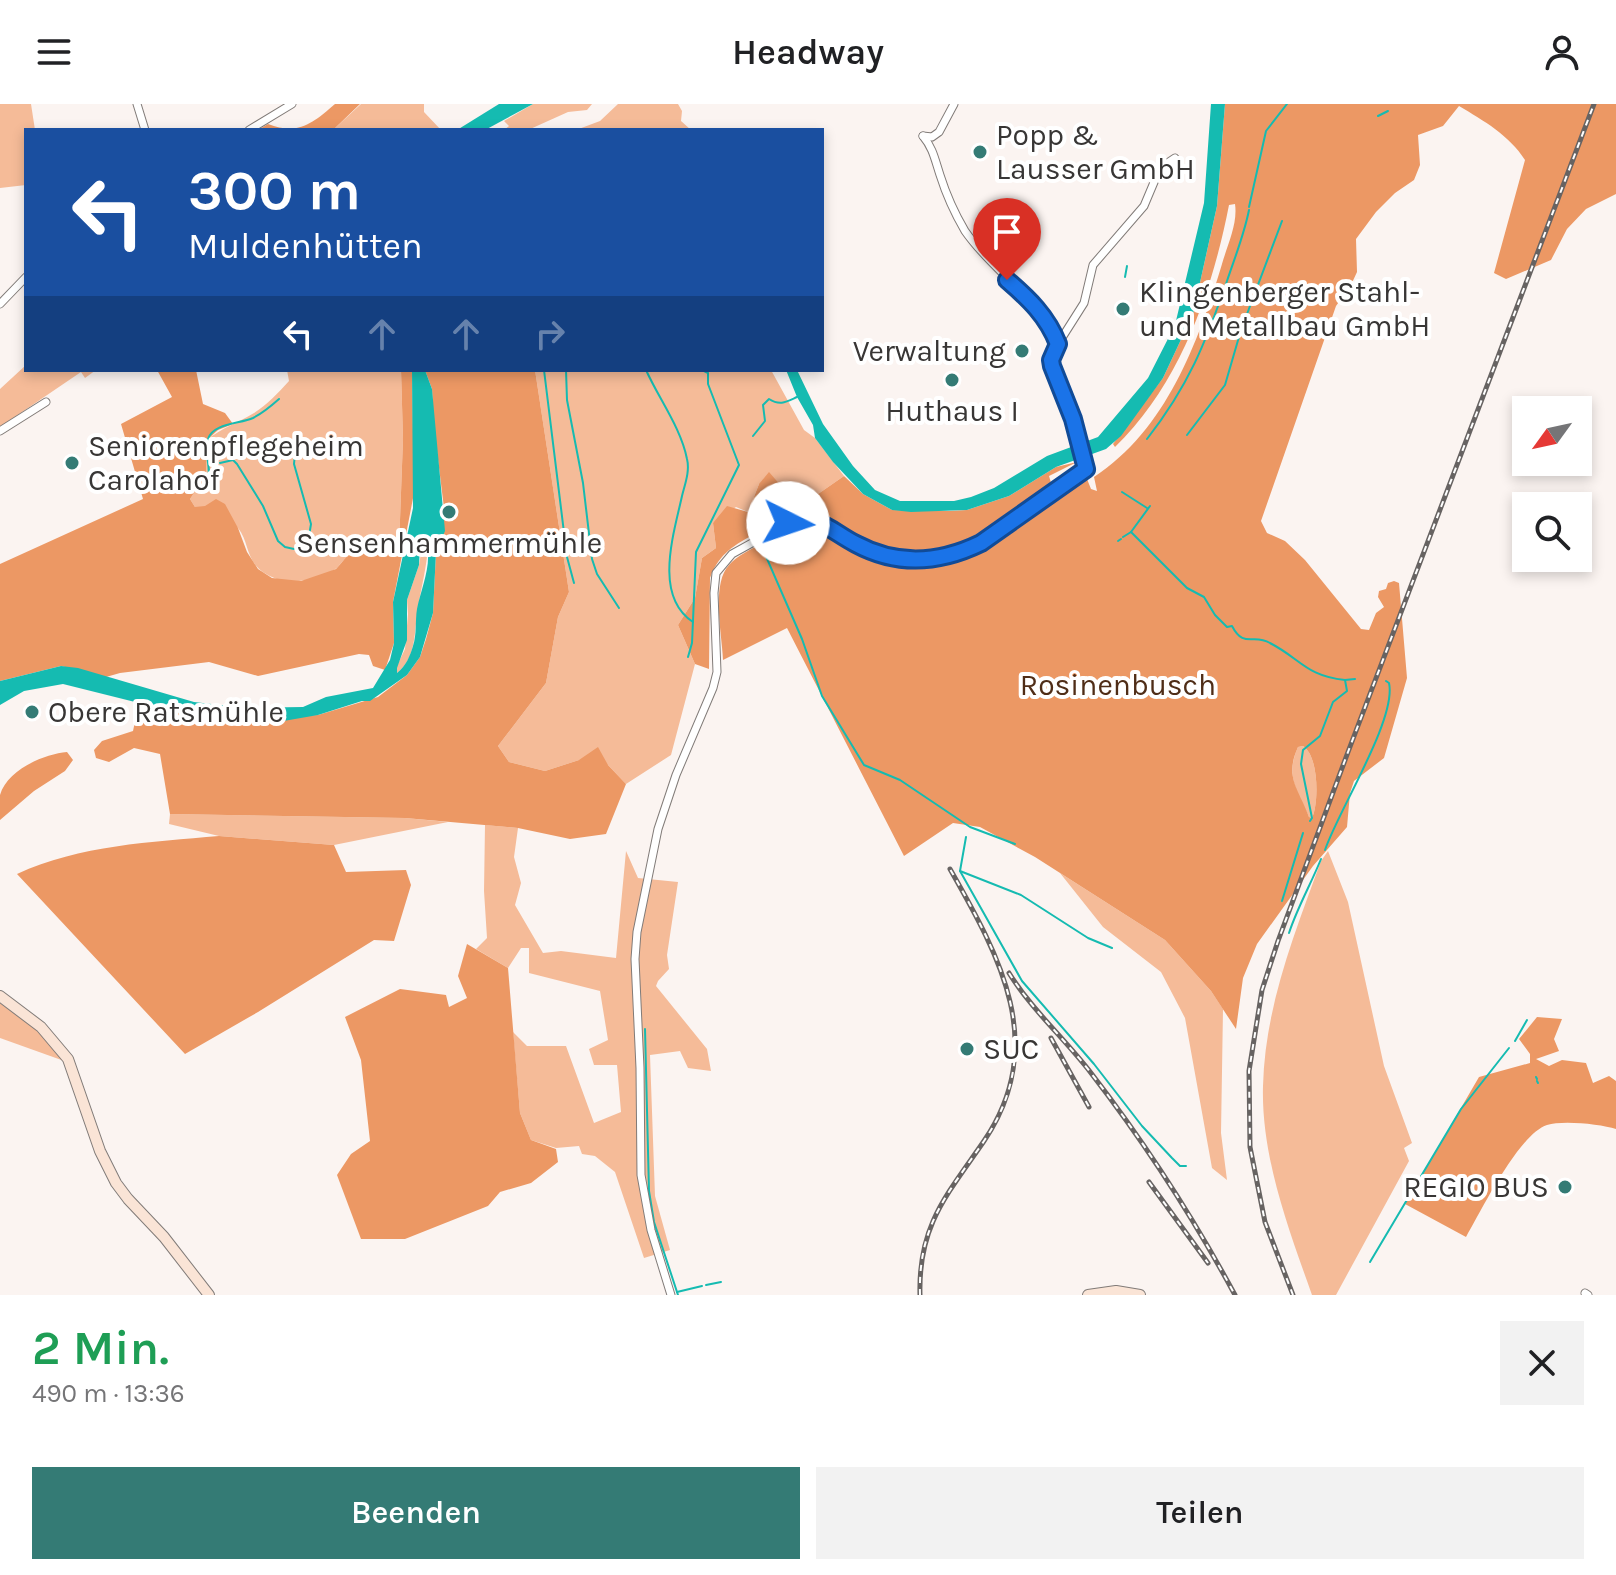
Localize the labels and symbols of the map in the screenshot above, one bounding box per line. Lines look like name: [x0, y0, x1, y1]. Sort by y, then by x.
place label: Popp & Lausser GmbH: [996, 117, 1195, 187]
marker: Popp & Lausser GmbH: [971, 143, 989, 161]
pin: [973, 198, 1041, 280]
place label: Klingenberger Stahl- und Metallbau GmbH: [1139, 274, 1430, 344]
marker: Klingenberger Stahl- und Metallbau GmbH: [1114, 300, 1132, 318]
place label: Verwaltung: [853, 333, 1006, 369]
marker: Verwaltung: [1013, 342, 1031, 360]
marker: Huthaus I: [943, 371, 961, 389]
place label: Huthaus I: [885, 393, 1019, 429]
north arrow: [1512, 396, 1592, 476]
place label: Seniorenpflegeheim Carolahof: [88, 428, 364, 498]
marker: Seniorenpflegeheim Carolahof: [63, 454, 81, 472]
position arrow: [746, 481, 830, 565]
marker: Sensenhammermühle: [440, 503, 458, 521]
place label: Sensenhammermühle: [296, 525, 602, 561]
park label: Rosinenbusch: [1020, 667, 1216, 703]
place label: Obere Ratsmühle: [48, 694, 284, 730]
marker: Obere Ratsmühle: [23, 703, 41, 721]
place label: SUC: [983, 1031, 1039, 1067]
marker: SUC: [958, 1040, 976, 1058]
place label: REGIO BUS: [1403, 1169, 1549, 1205]
marker: REGIO BUS: [1556, 1178, 1574, 1196]

